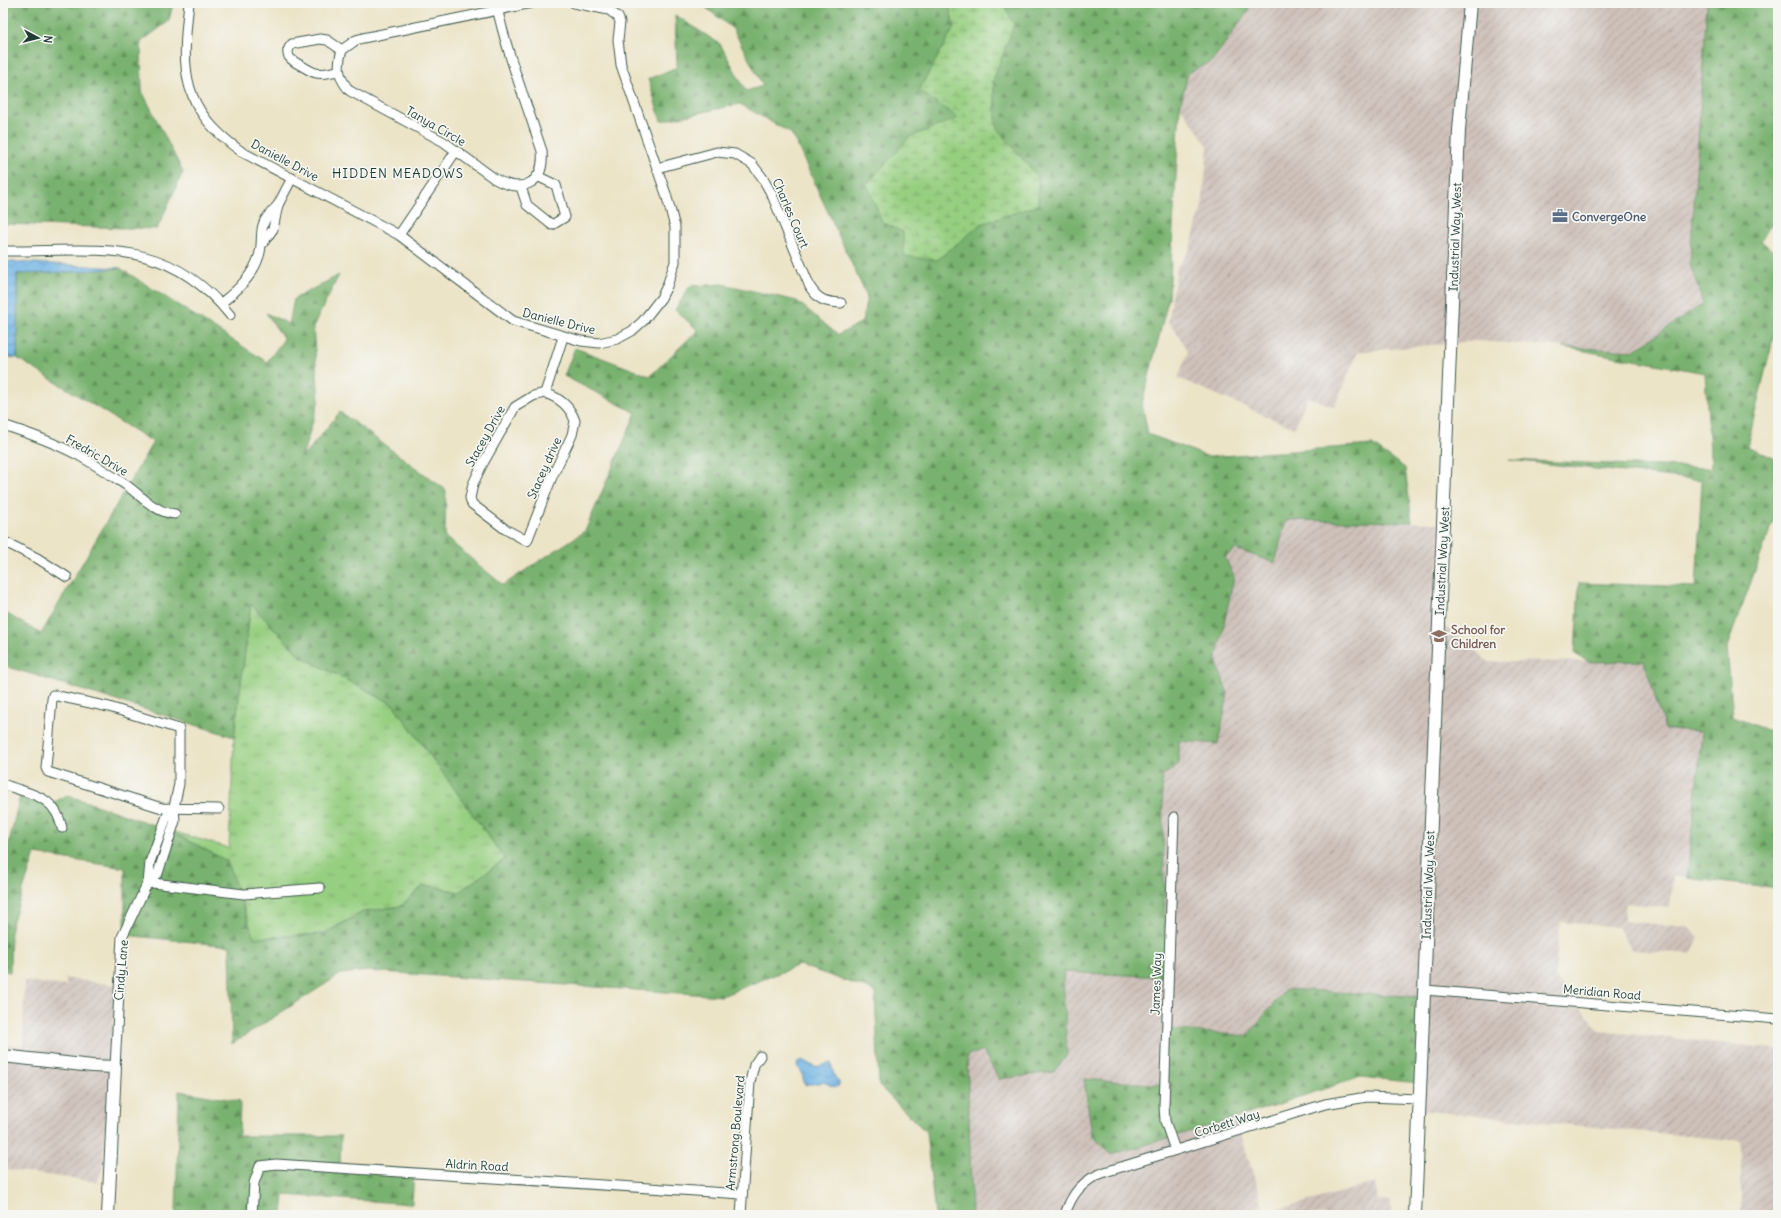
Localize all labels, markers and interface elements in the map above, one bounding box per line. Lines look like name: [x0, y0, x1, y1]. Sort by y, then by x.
north arrow: [18, 18, 58, 58]
text: N: [41, 35, 55, 44]
street label: Tanya Circle: [403, 103, 469, 149]
street label: Danielle Drive: [249, 136, 321, 184]
district label: HIDDEN MEADOWS: [332, 165, 464, 182]
street label: Charles Court: [770, 176, 812, 250]
street label: Industrial Way West: [1446, 182, 1464, 292]
office icon: ConvergeOne: [1551, 207, 1569, 225]
place label: ConvergeOne: [1572, 209, 1647, 225]
street label: Danielle Drive: [521, 305, 597, 337]
street label: Stacey Drive: [462, 403, 508, 469]
street label: Fredric Drive: [63, 431, 131, 479]
street label: Stacey drive: [524, 435, 564, 501]
street label: Industrial Way West: [1432, 506, 1452, 616]
place label: School for Children: [1451, 622, 1505, 651]
school or university icon: School for Children: [1430, 627, 1448, 645]
street label: Industrial Way West: [1419, 830, 1437, 940]
street label: Cindy Lane: [111, 939, 131, 1001]
street label: James Way: [1147, 953, 1165, 1015]
street label: Meridian Road: [1562, 981, 1642, 1003]
street label: Armstrong Boulevard: [722, 1075, 748, 1191]
street label: Corbett Way: [1192, 1106, 1262, 1140]
street label: Aldrin Road: [445, 1156, 509, 1174]

